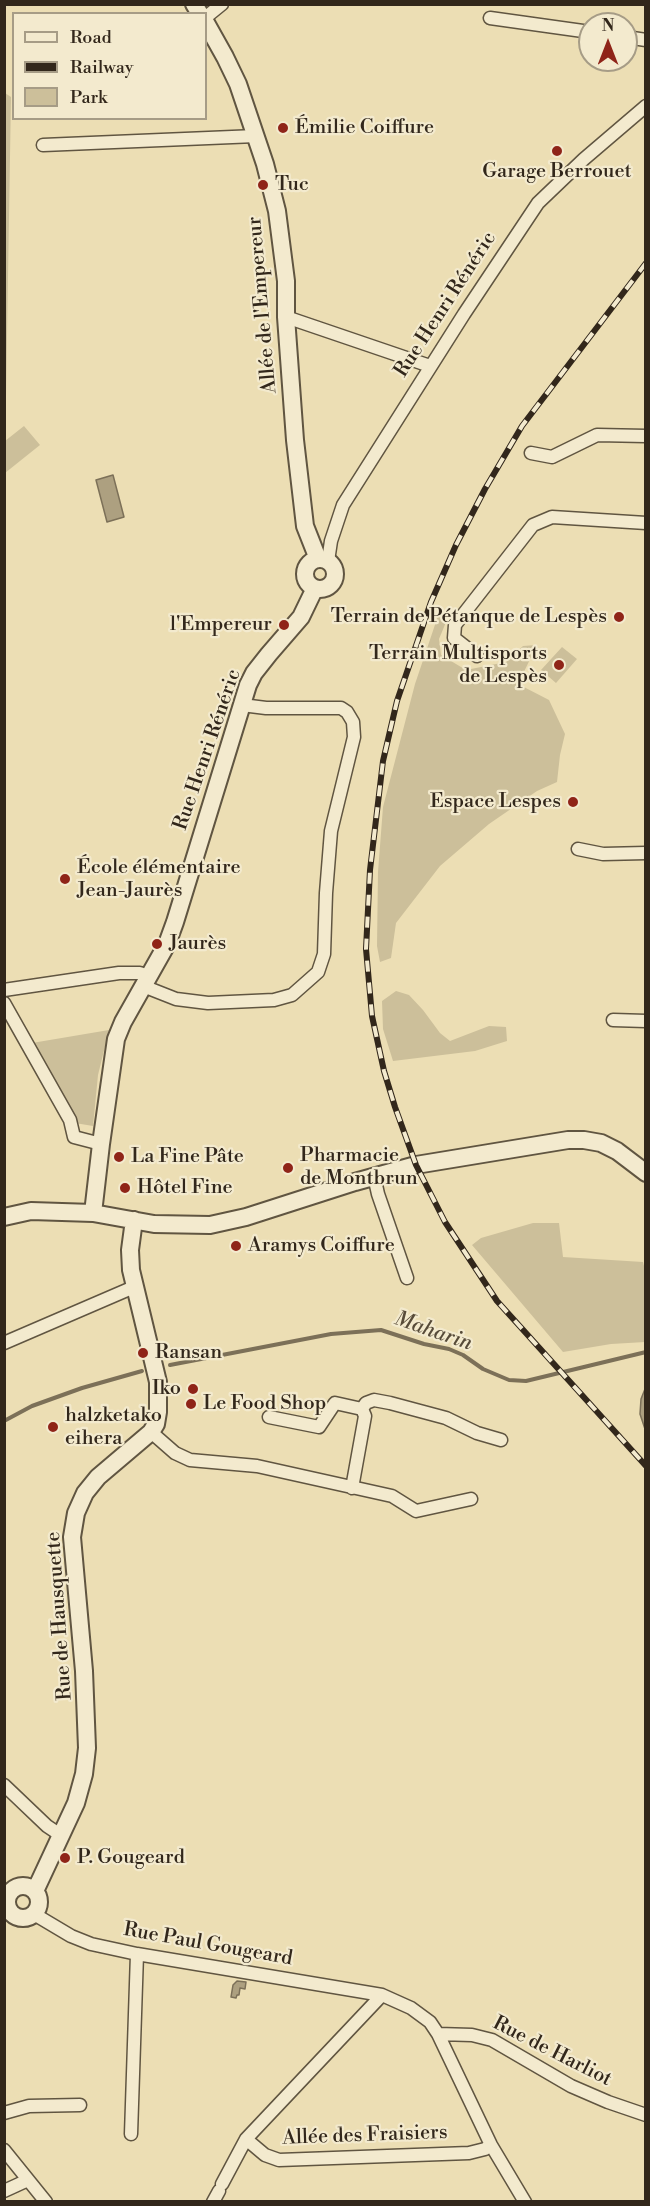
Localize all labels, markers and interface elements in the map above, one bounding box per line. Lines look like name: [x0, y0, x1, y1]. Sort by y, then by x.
legend: [12, 12, 207, 120]
north arrow: [578, 12, 638, 72]
text: N: [602, 16, 614, 36]
text: Road: [70, 26, 112, 49]
text: Railway: [70, 56, 133, 79]
text: Park: [70, 86, 107, 109]
place label: Émilie Coiffure: [295, 116, 434, 140]
marker: Émilie Coiffure: [276, 121, 290, 135]
marker: Garage Berrouet: [550, 144, 564, 158]
place label: Garage Berrouet: [482, 160, 632, 184]
place label: Tuc: [275, 173, 309, 197]
marker: Tuc: [256, 178, 270, 192]
street label: Allée de l'Empereur: [243, 216, 283, 394]
street label: Rue Henri Rénéric: [390, 228, 502, 382]
place label: Terrain de Pétanque de Lespès: [331, 605, 607, 629]
marker: Terrain de Pétanque de Lespès: [612, 610, 626, 624]
place label: l'Empereur: [170, 613, 272, 637]
marker: l'Empereur: [277, 618, 291, 632]
place label: Terrain Multisports de Lespès: [369, 642, 547, 689]
marker: Terrain Multisports de Lespès: [552, 658, 566, 672]
street label: Rue Henri Rénéric: [169, 666, 247, 834]
place label: Espace Lespes: [430, 790, 561, 814]
marker: Espace Lespes: [566, 795, 580, 809]
place label: École élémentaire Jean-Jaurès: [77, 856, 241, 903]
marker: École élémentaire Jean-Jaurès: [58, 872, 72, 886]
place label: Jaurès: [169, 932, 226, 956]
marker: Jaurès: [150, 937, 164, 951]
place label: Pharmacie de Montbrun: [300, 1144, 418, 1191]
place label: La Fine Pâte: [131, 1145, 244, 1169]
marker: La Fine Pâte: [112, 1150, 126, 1164]
marker: Pharmacie de Montbrun: [281, 1161, 295, 1175]
place label: Hôtel Fine: [137, 1176, 233, 1200]
marker: Hôtel Fine: [118, 1181, 132, 1195]
place label: Aramys Coiffure: [248, 1234, 395, 1258]
marker: Aramys Coiffure: [229, 1239, 243, 1253]
water label: Maharin: [391, 1307, 475, 1357]
place label: Ransan: [155, 1341, 222, 1365]
marker: Ransan: [136, 1346, 150, 1360]
place label: Iko: [152, 1377, 181, 1401]
marker: Iko: [186, 1382, 200, 1396]
place label: Le Food Shop: [203, 1392, 326, 1416]
marker: Le Food Shop: [184, 1397, 198, 1411]
place label: halzketako eihera: [65, 1404, 162, 1451]
marker: halzketako eihera: [46, 1420, 60, 1434]
street label: Rue de Hausquette: [42, 1531, 78, 1701]
place label: P. Gougeard: [77, 1846, 185, 1870]
marker: P. Gougeard: [58, 1851, 72, 1865]
street label: Rue Paul Gougeard: [122, 1918, 294, 1972]
street label: Rue de Harliot: [489, 2012, 615, 2092]
street label: Allée des Fraisiers: [282, 2121, 448, 2151]

